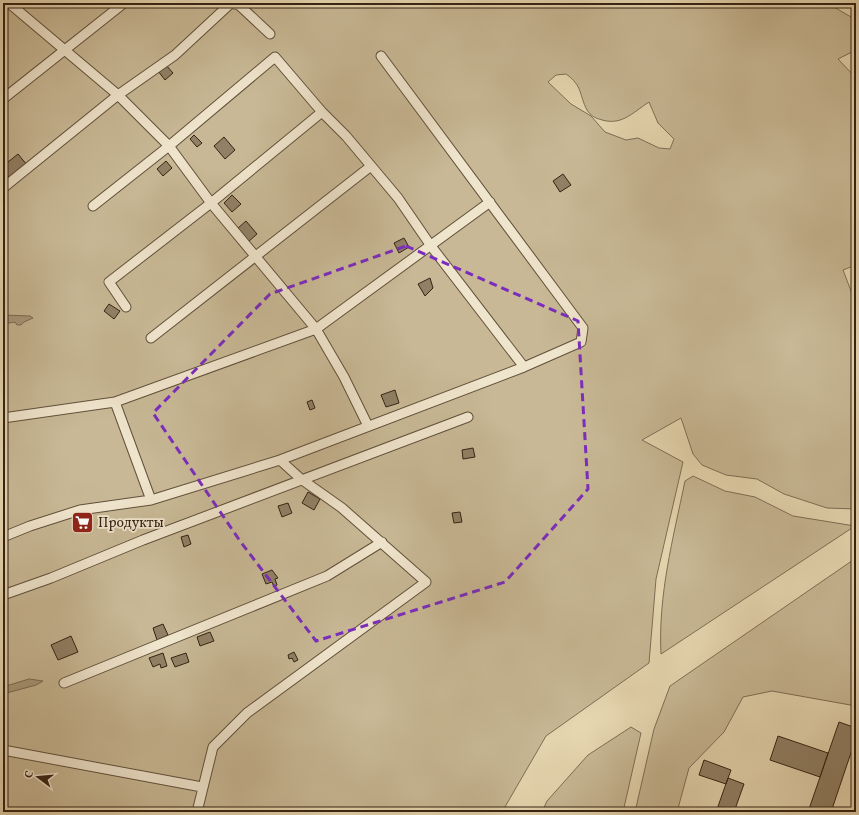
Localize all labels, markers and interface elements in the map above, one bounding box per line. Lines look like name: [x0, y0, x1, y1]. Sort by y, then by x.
supermarket icon: Продукты: [70, 509, 96, 535]
place label: Продукты: [98, 514, 164, 533]
north arrow: [18, 757, 58, 797]
text: С: [22, 769, 38, 780]

